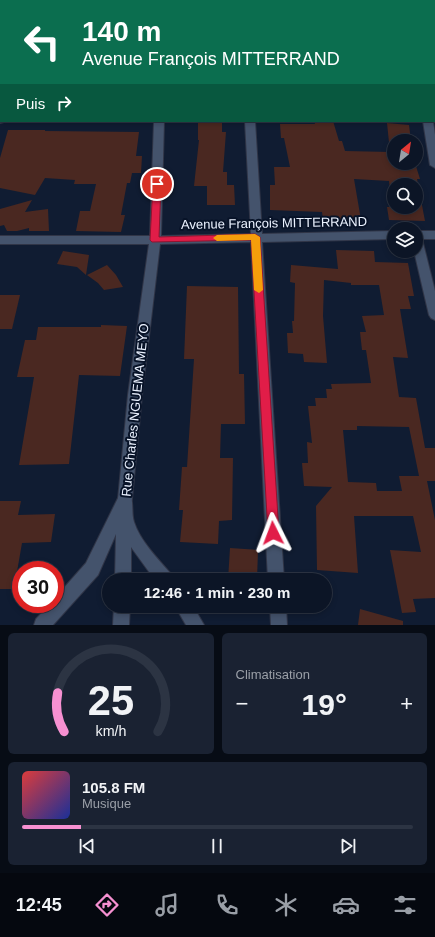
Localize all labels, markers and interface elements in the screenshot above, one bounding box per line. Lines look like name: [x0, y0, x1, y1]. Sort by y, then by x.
icon: left: [16, 16, 68, 68]
text: 140 m: [82, 16, 161, 47]
text: Avenue François MITTERRAND: [82, 49, 340, 69]
icon: right: [53, 92, 75, 114]
text: Puis: [16, 95, 45, 112]
north arrow: [387, 134, 423, 170]
map controls: [387, 134, 423, 258]
pin: [140, 167, 174, 201]
icon: arrive: [146, 173, 168, 195]
button: search: [387, 178, 423, 214]
street label: Avenue François MITTERRAND: [181, 214, 367, 232]
button: layers: [387, 222, 423, 258]
street label: Rue Charles NGUEMA MEYO: [118, 323, 152, 497]
position arrow: [252, 512, 294, 554]
speed limit sign: 30: [12, 561, 64, 613]
text: 12:46 · 1 min · 230 m: [144, 584, 290, 601]
text: Climatisation: [236, 667, 310, 682]
text: 25: [88, 676, 134, 723]
text: 19°: [302, 688, 347, 721]
text: −: [236, 691, 248, 716]
text: +: [400, 691, 413, 716]
text: km/h: [95, 722, 126, 738]
text: 105.8 FM: [82, 779, 145, 796]
text: Musique: [82, 796, 131, 811]
icon: previous: [76, 835, 98, 857]
icon: pause: [206, 835, 228, 857]
icon: next: [337, 835, 359, 857]
icon: directions: [93, 891, 121, 919]
icon: music: [153, 891, 181, 919]
icon: phone: [213, 891, 241, 919]
icon: climate: [272, 891, 300, 919]
icon: car: [332, 891, 360, 919]
icon: filters: [391, 891, 419, 919]
text: 12:45: [16, 895, 62, 915]

